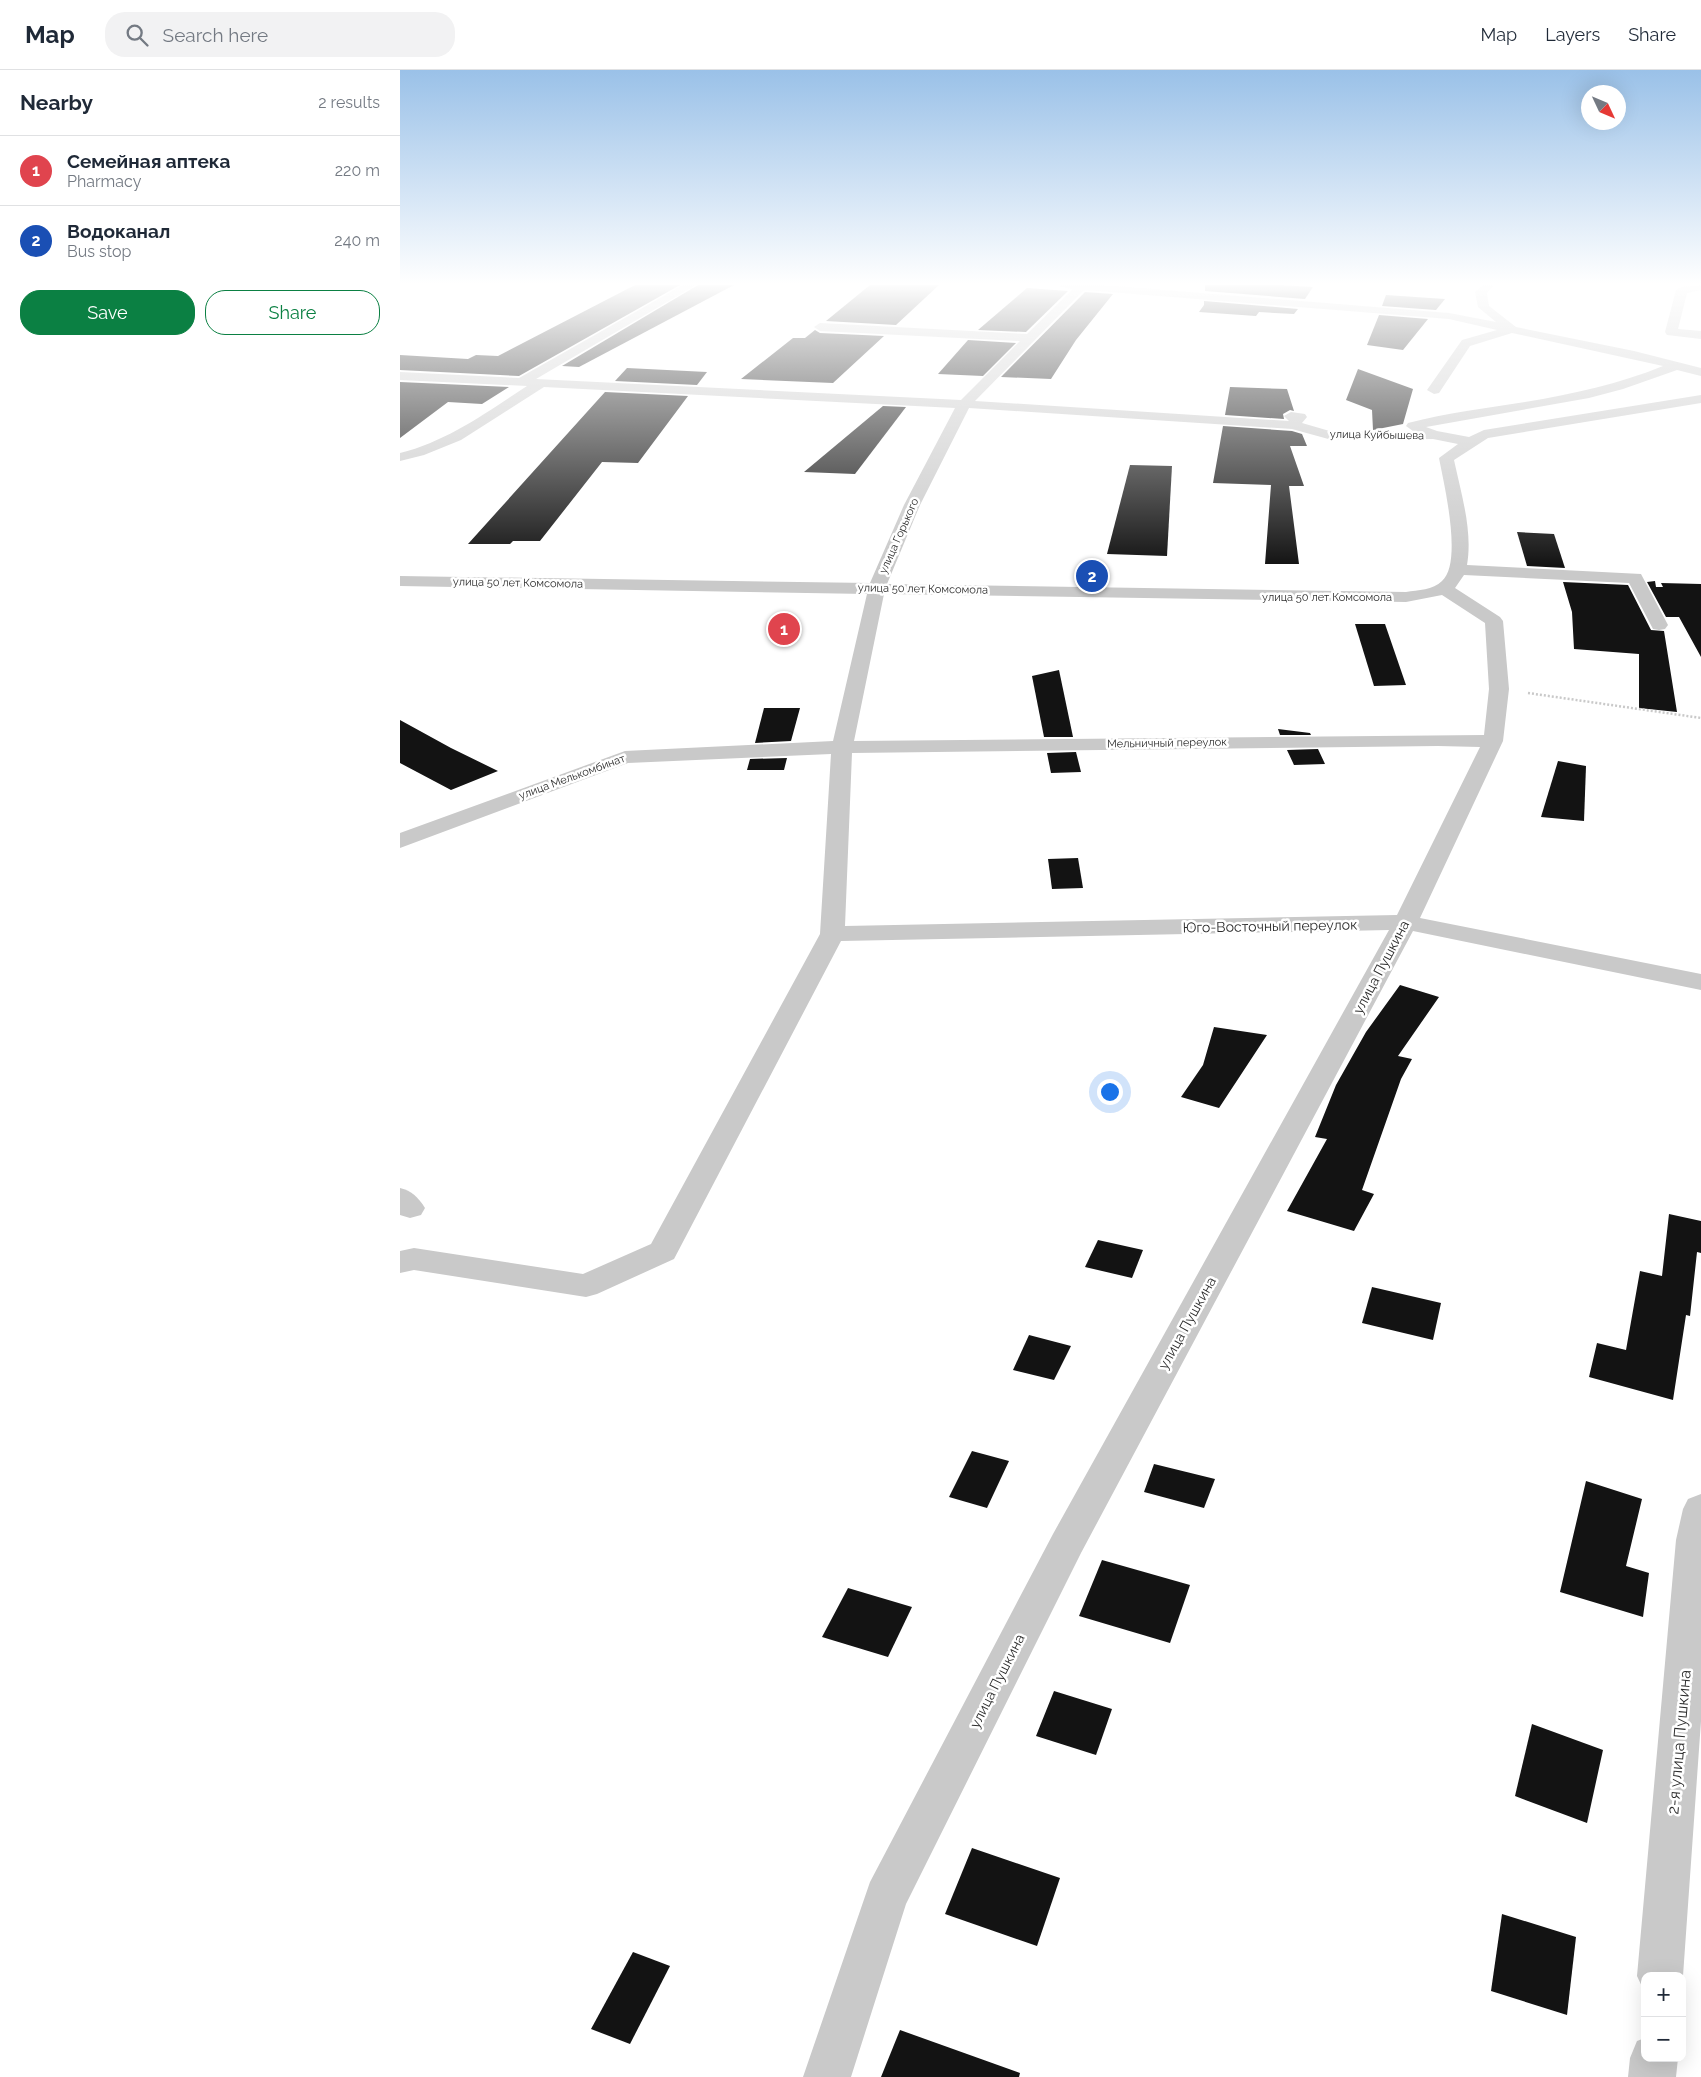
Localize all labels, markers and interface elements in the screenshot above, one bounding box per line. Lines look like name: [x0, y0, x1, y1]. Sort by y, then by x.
search box: [105, 12, 455, 57]
text: Map: [25, 20, 75, 49]
icon: search: [123, 21, 151, 49]
text: Search here: [163, 24, 268, 46]
text: Map: [1481, 24, 1517, 45]
text: Layers: [1545, 24, 1600, 45]
text: Share: [1628, 24, 1676, 45]
north arrow: [1581, 85, 1626, 130]
text: Nearby: [20, 90, 93, 115]
text: 2 results: [318, 93, 380, 112]
text: Семейная аптека: [67, 150, 230, 172]
text: 1: [32, 161, 40, 180]
text: 220 m: [335, 161, 380, 180]
text: Pharmacy: [67, 172, 141, 191]
text: Водоканал: [67, 220, 170, 242]
text: 2: [31, 231, 41, 250]
text: 240 m: [334, 231, 380, 250]
text: Bus stop: [67, 242, 131, 261]
button: Save: [20, 290, 195, 335]
button: Share: [205, 290, 380, 335]
street label: улица Куйбышева: [1330, 428, 1424, 442]
street label: улица Горького: [877, 496, 922, 576]
pin: 2: [1076, 557, 1108, 595]
street label: улица 50 лет Комсомола: [453, 575, 583, 591]
street label: улица 50 лет Комсомола: [858, 581, 988, 597]
street label: улица 50 лет Комсомола: [1262, 591, 1392, 604]
pin: 1: [768, 610, 800, 648]
street label: Мельничный переулок: [1107, 735, 1227, 751]
street label: улица Мелькомбинат: [517, 751, 628, 802]
street label: Юго-Восточный переулок: [1183, 916, 1357, 936]
street label: улица Пушкина: [1350, 918, 1412, 1016]
your location: [1097, 1079, 1123, 1105]
street label: улица Пушкина: [1155, 1274, 1219, 1372]
street label: улица Пушкина: [966, 1631, 1028, 1731]
street label: 2-я улица Пушкина: [1663, 1669, 1695, 1815]
map controls: [1641, 1972, 1686, 2062]
button: +: [1641, 1972, 1686, 2017]
button: −: [1641, 2017, 1686, 2062]

